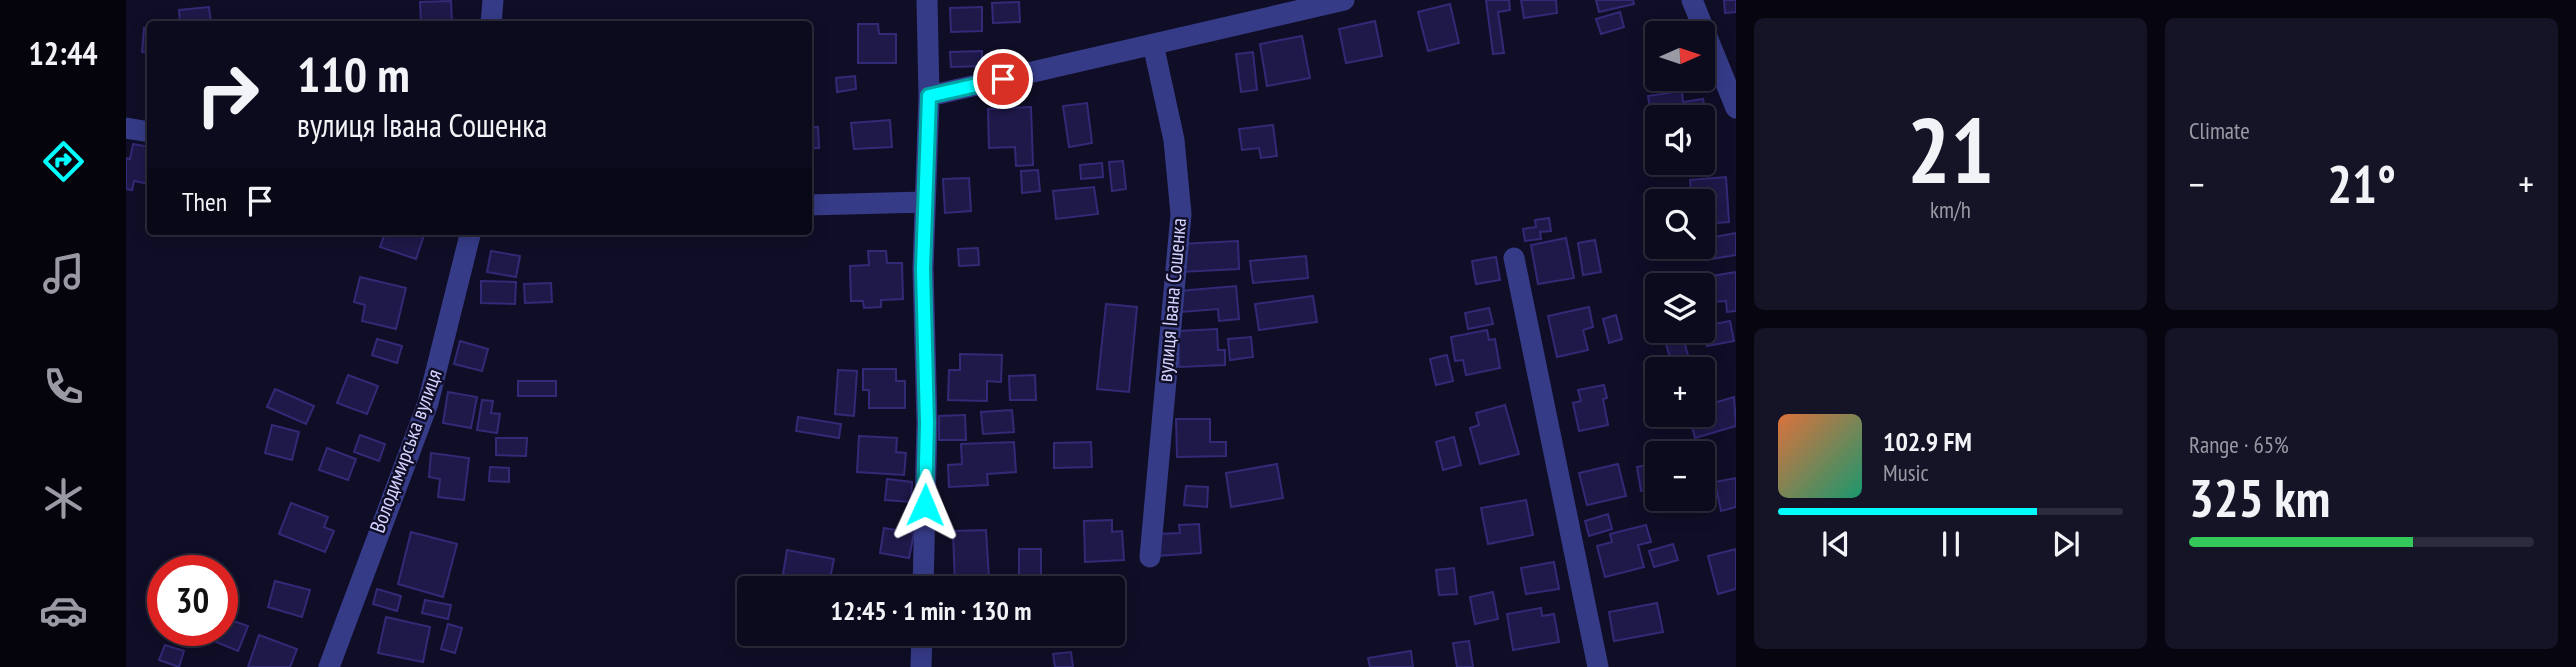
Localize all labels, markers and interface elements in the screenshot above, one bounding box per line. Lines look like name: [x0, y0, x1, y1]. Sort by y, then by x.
north arrow: [1645, 21, 1715, 91]
map controls: [1645, 21, 1715, 511]
text: 12:44: [28, 32, 98, 74]
text: 110 m: [297, 42, 410, 106]
icon: right: [182, 49, 273, 140]
pin: [973, 49, 1033, 109]
icon: arrive: [984, 60, 1022, 98]
text: 21: [1907, 90, 1994, 208]
text: вулиця Івана Сошенка: [297, 104, 547, 146]
button: sound: [1645, 105, 1715, 175]
text: Climate: [2189, 116, 2250, 145]
icon: directions: [39, 137, 88, 186]
text: 21°: [2327, 150, 2396, 217]
text: −: [2189, 159, 2205, 208]
text: +: [2518, 159, 2534, 208]
icon: arrive: [241, 182, 279, 220]
text: Then: [182, 185, 227, 218]
button: search: [1645, 189, 1715, 259]
text: km/h: [1930, 195, 1971, 224]
street label: вулиця Івана Сошенка: [1151, 217, 1192, 383]
icon: music: [39, 249, 88, 298]
button: layers: [1645, 273, 1715, 343]
button: +: [1645, 357, 1715, 427]
icon: phone: [39, 362, 88, 411]
street label: Володимирська вулиця: [363, 365, 448, 536]
text: 102.9 FM: [1883, 425, 1972, 458]
text: Range · 65%: [2189, 430, 2289, 459]
button: −: [1645, 441, 1715, 511]
text: Music: [1883, 458, 1929, 487]
text: 325 km: [2189, 464, 2330, 531]
position arrow: [888, 468, 962, 542]
icon: climate: [39, 474, 88, 523]
icon: previous: [1817, 525, 1855, 563]
icon: pause: [1932, 525, 1970, 563]
icon: next: [2047, 525, 2085, 563]
speed limit sign: 30: [147, 555, 238, 646]
icon: car: [39, 586, 88, 635]
text: 12:45 · 1 min · 130 m: [831, 594, 1031, 627]

